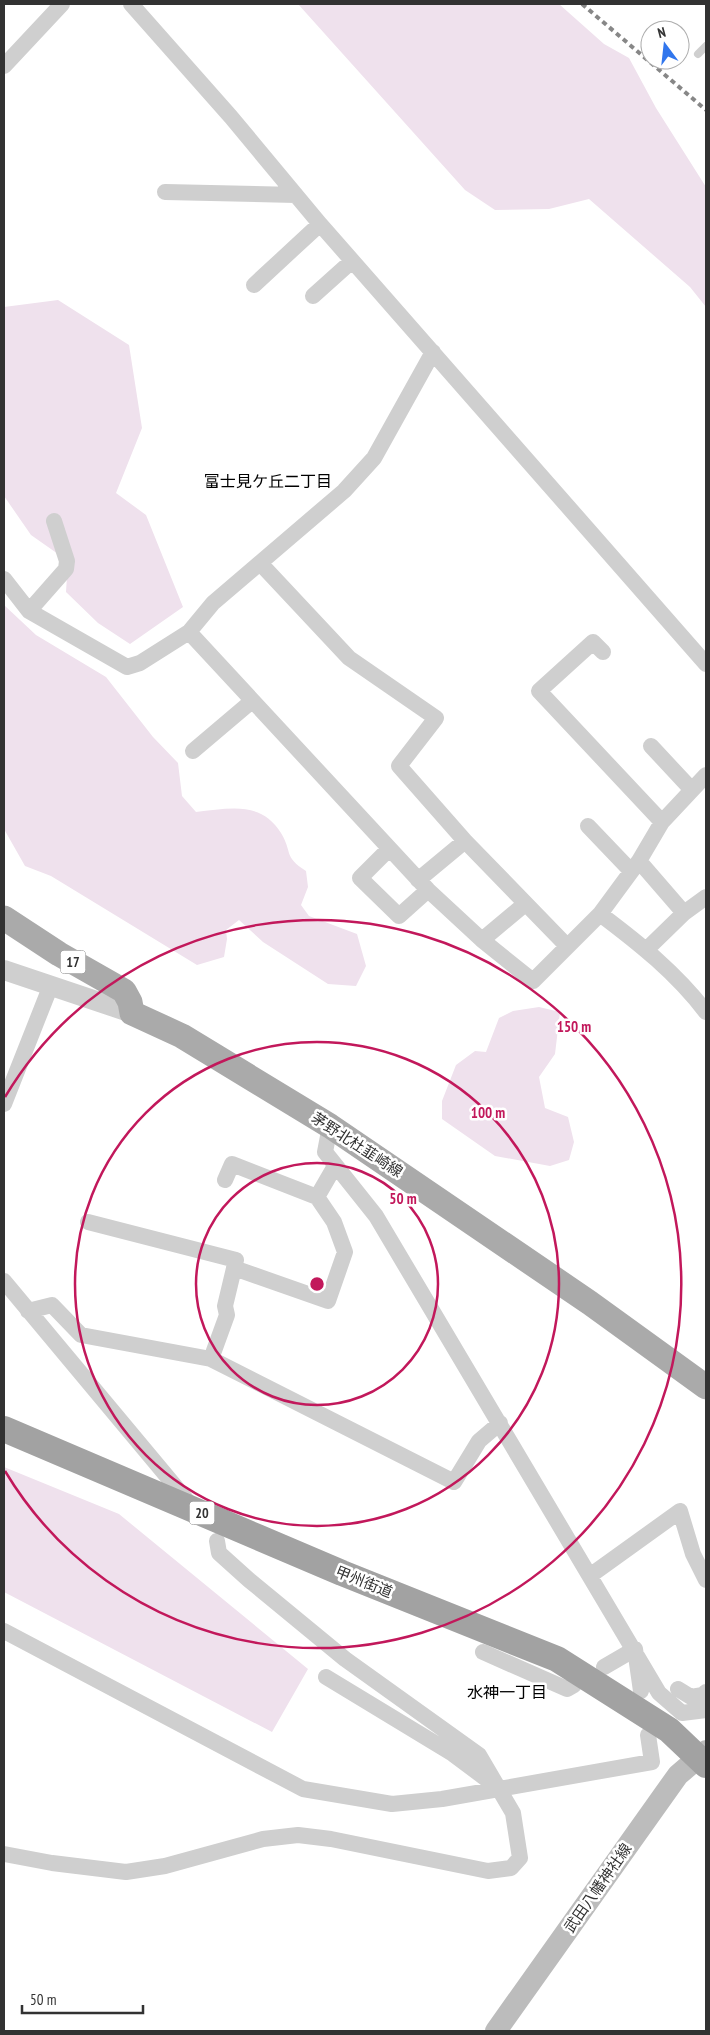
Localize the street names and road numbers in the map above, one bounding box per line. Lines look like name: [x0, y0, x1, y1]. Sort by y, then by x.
road number: 17: [60, 950, 86, 974]
street label: 茅野北杜韮崎線: [308, 1108, 406, 1181]
road number: 20: [190, 1502, 214, 1525]
street label: 甲州街道: [333, 1561, 396, 1602]
street label: 武田八幡神社線: [560, 1839, 635, 1936]

